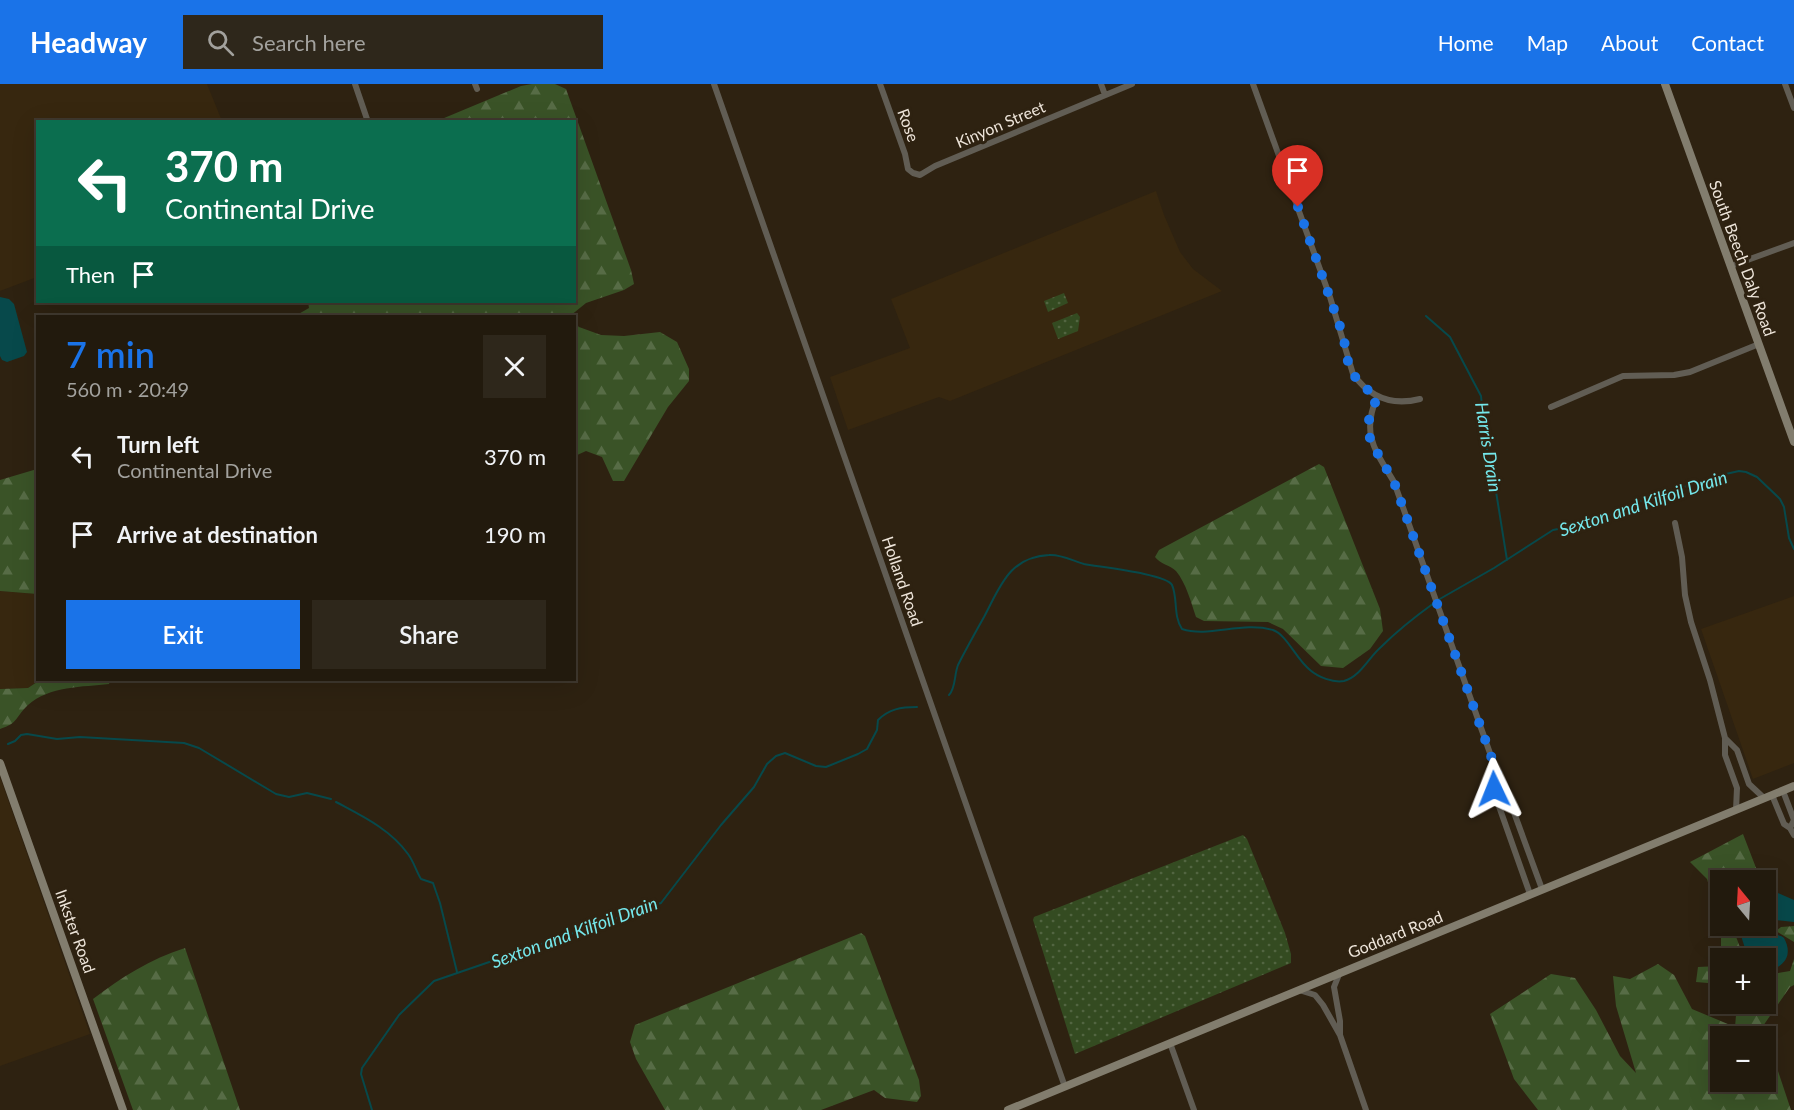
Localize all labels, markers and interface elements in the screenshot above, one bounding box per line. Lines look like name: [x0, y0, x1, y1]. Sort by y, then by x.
search box: [183, 15, 603, 69]
text: Headway: [30, 25, 147, 59]
icon: search: [204, 26, 237, 59]
text: Search here: [252, 29, 366, 56]
text: Home: [1438, 30, 1494, 55]
text: Map: [1527, 30, 1568, 55]
text: About: [1601, 30, 1658, 55]
text: Contact: [1691, 30, 1764, 55]
street label: Kinyon Street: [952, 97, 1048, 151]
street label: Rose: [894, 106, 924, 144]
text: 370 m: [165, 141, 283, 191]
icon: left: [66, 144, 144, 222]
pin: [1272, 145, 1323, 207]
icon: arrive: [1281, 154, 1314, 187]
street label: South Beech Daly Road: [1706, 178, 1780, 338]
text: Continental Drive: [165, 192, 375, 225]
icon: arrive: [127, 258, 160, 291]
text: Then: [66, 261, 115, 288]
text: 7 min: [66, 332, 155, 376]
button: close: [483, 335, 546, 398]
text: 560 m · 20:49: [66, 377, 189, 401]
water label: Harris Drain: [1471, 400, 1507, 494]
text: Turn left: [117, 431, 199, 458]
icon: left: [66, 440, 99, 473]
text: 370 m: [484, 443, 546, 470]
text: Continental Drive: [117, 458, 272, 482]
water label: Sexton and Kilfoil Drain: [1556, 465, 1730, 541]
icon: arrive: [66, 518, 99, 551]
text: Arrive at destination: [117, 521, 318, 548]
text: 190 m: [484, 521, 546, 548]
street label: Holland Road: [879, 533, 927, 629]
button: Exit: [66, 600, 300, 669]
button: Share: [312, 600, 546, 669]
position arrow: [1462, 757, 1526, 821]
north arrow: [1710, 870, 1776, 936]
map controls: [1710, 870, 1776, 1092]
street label: Inkster Road: [52, 887, 100, 975]
water label: Sexton and Kilfoil Drain: [488, 892, 660, 972]
street label: Goddard Road: [1345, 906, 1445, 962]
button: +: [1710, 948, 1776, 1014]
button: −: [1710, 1026, 1776, 1092]

